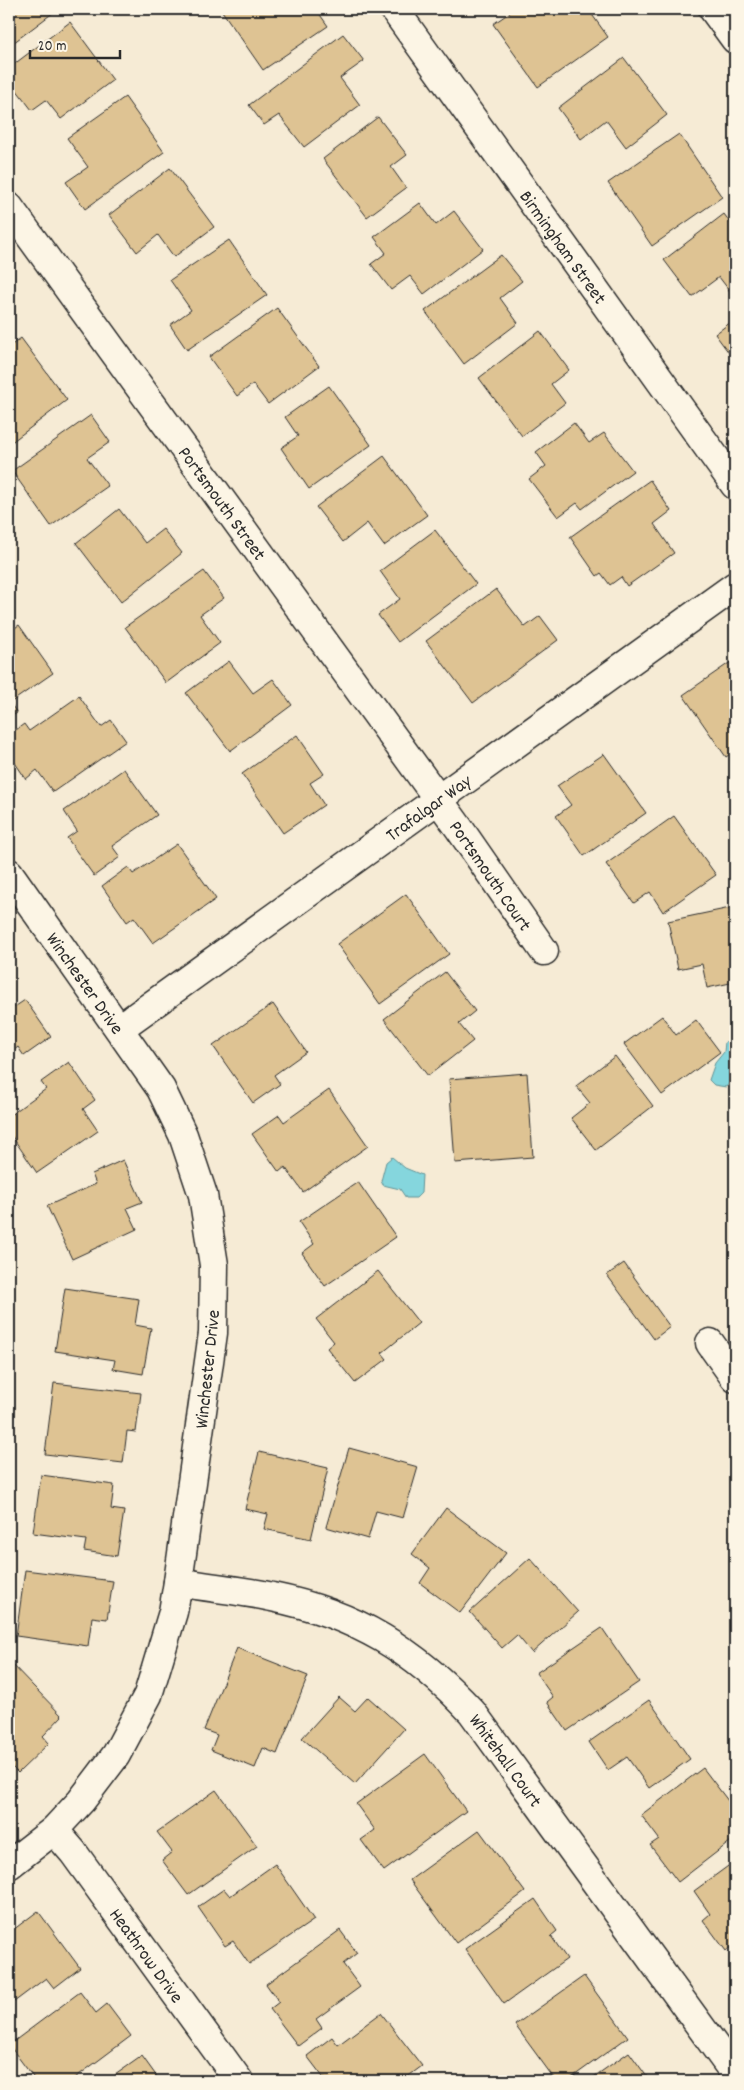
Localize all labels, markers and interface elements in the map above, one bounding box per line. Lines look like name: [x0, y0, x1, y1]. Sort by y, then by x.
scale bar: [30, 28, 120, 60]
text: 20 m: [38, 36, 66, 58]
street label: Birmingham Street: [511, 186, 611, 311]
street label: Portsmouth Street: [170, 442, 271, 567]
street label: Trafalgar Way: [381, 769, 479, 850]
street label: Portsmouth Court: [441, 816, 536, 938]
street label: Winchester Drive: [38, 928, 129, 1041]
street label: Winchester Drive: [190, 1309, 229, 1430]
street label: Whitehall Court: [461, 1709, 547, 1814]
street label: Heathrow Drive: [101, 1904, 188, 2010]

